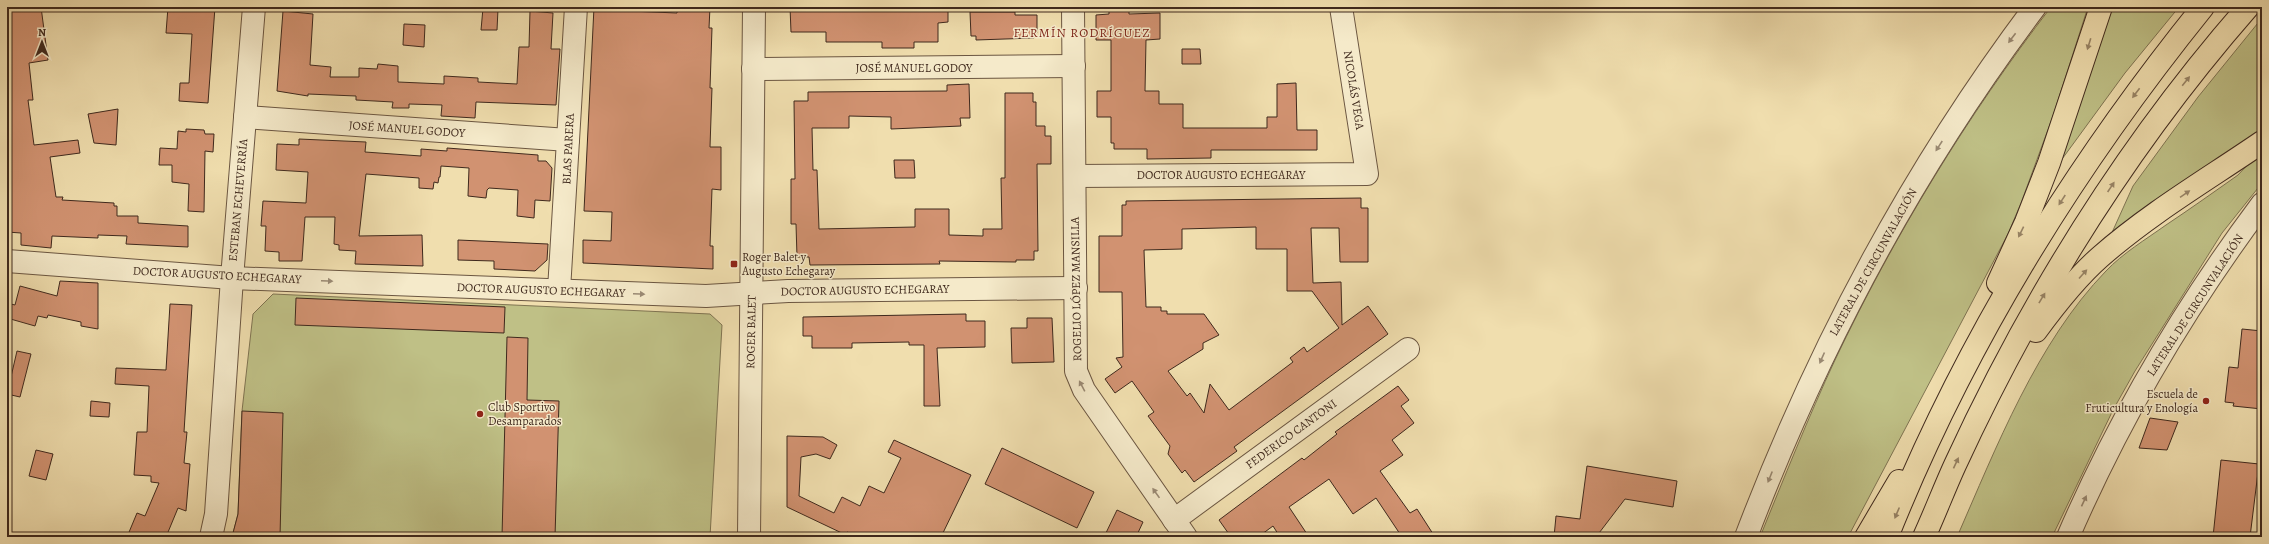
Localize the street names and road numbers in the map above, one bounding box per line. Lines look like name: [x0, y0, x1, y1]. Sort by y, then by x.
street label: NICOLÁS VEGA: [1340, 49, 1368, 132]
street label: JOSÉ MANUEL GODOY: [856, 60, 973, 76]
street label: BLAS PARERA: [558, 112, 578, 185]
street label: JOSÉ MANUEL GODOY: [348, 117, 466, 141]
street label: ESTEBAN ECHEVERRÍA: [225, 137, 251, 262]
street label: DOCTOR AUGUSTO ECHEGARAY: [1137, 167, 1306, 183]
street label: LATERAL DE CIRCUNVALACIÓN: [1826, 185, 1921, 339]
street label: ROGELIO LÓPEZ MANSILLA: [1067, 216, 1085, 361]
street label: LATERAL DE CIRCUNVALACIÓN: [2143, 230, 2247, 379]
street label: DOCTOR AUGUSTO ECHEGARAY: [132, 263, 302, 287]
street label: DOCTOR AUGUSTO ECHEGARAY: [456, 279, 626, 301]
street label: DOCTOR AUGUSTO ECHEGARAY: [780, 281, 950, 299]
street label: ROGER BALET: [742, 294, 760, 369]
street label: FEDERICO CANTONI: [1242, 395, 1340, 473]

